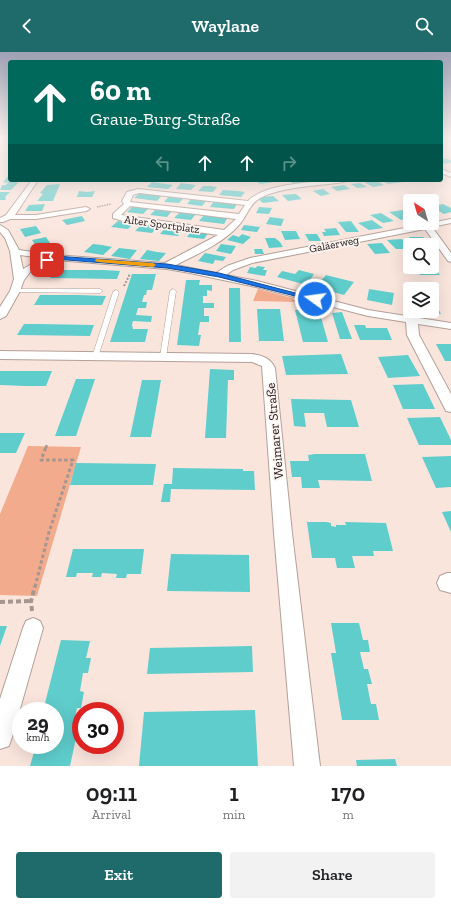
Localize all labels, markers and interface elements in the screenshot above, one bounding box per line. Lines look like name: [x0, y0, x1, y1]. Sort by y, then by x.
icon: back: [16, 15, 38, 37]
text: Waylane: [192, 15, 259, 37]
icon: search: [413, 15, 435, 37]
text: 60 m: [90, 74, 151, 107]
icon: ahead: [24, 76, 76, 128]
text: Graue-Burg-Straße: [90, 108, 240, 130]
icon: left: [152, 152, 174, 174]
icon: ahead: [194, 152, 216, 174]
icon: ahead: [236, 152, 258, 174]
icon: right: [278, 152, 300, 174]
north arrow: [403, 194, 439, 230]
map controls: [403, 194, 439, 318]
street label: Alter Sportplatz: [123, 213, 200, 236]
street label: Galäerweg: [308, 233, 360, 256]
button: search: [403, 238, 439, 274]
pin: [30, 243, 64, 277]
icon: arrive: [36, 249, 58, 271]
position arrow: [294, 278, 336, 320]
button: layers: [403, 282, 439, 318]
street label: Weimarer Straße: [263, 382, 286, 480]
speed limit sign: 30: [72, 702, 124, 754]
text: 29: [27, 711, 49, 735]
text: km/h: [27, 732, 49, 744]
text: 09:11: [86, 778, 137, 807]
text: 1: [229, 778, 239, 807]
text: 170: [331, 778, 365, 807]
text: Arrival: [92, 807, 131, 822]
text: min: [223, 807, 245, 822]
text: m: [342, 807, 354, 822]
button: Exit: [16, 852, 222, 898]
button: Share: [230, 852, 435, 898]

